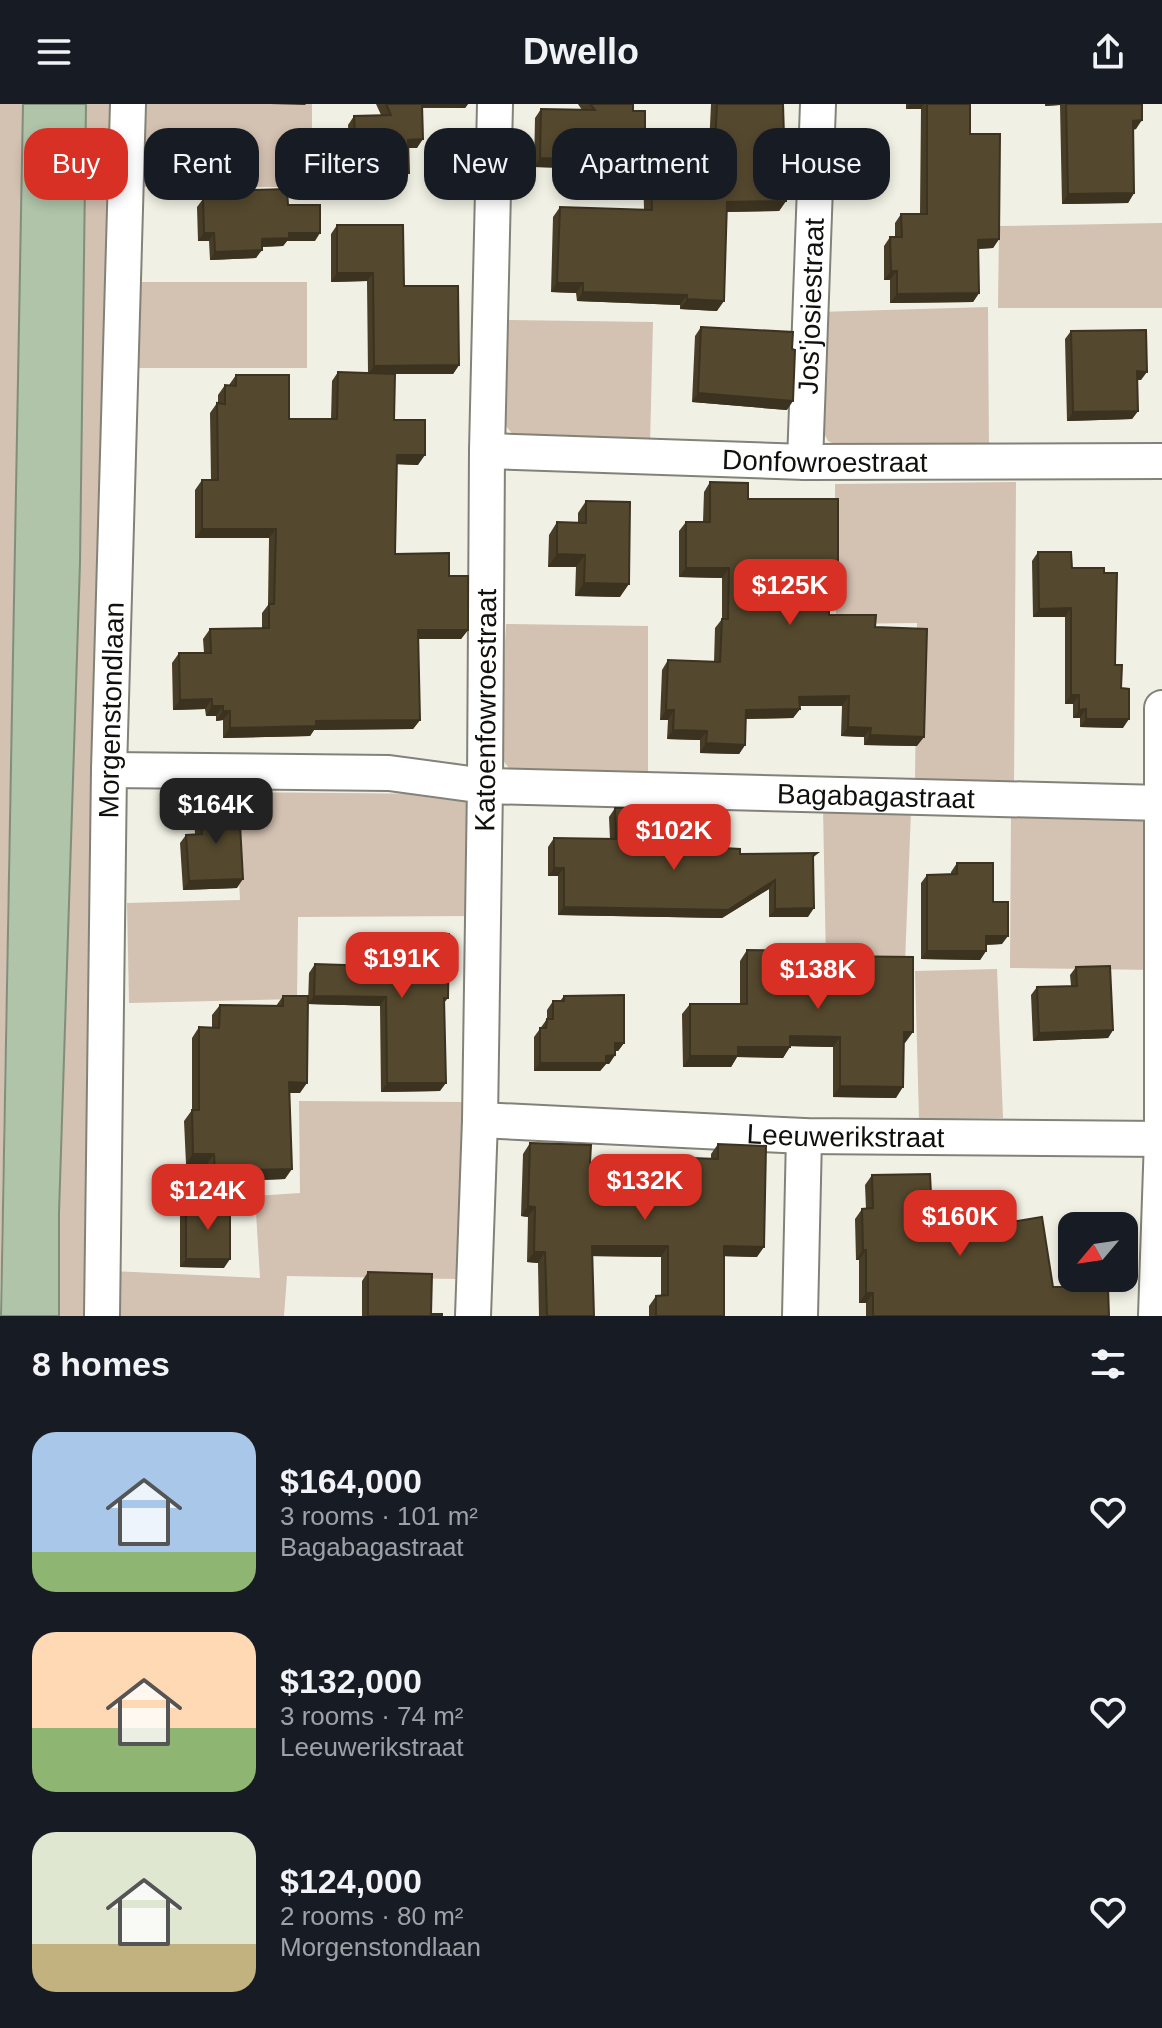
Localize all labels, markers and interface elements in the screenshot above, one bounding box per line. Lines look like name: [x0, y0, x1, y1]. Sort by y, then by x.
icon: menu: [32, 30, 76, 74]
icon: share: [1086, 30, 1130, 74]
text: Dwello: [523, 31, 639, 72]
chip: Buy: [24, 128, 128, 200]
chip: Rent: [144, 128, 259, 200]
chip: Filters: [275, 128, 408, 200]
chip: New: [424, 128, 536, 200]
chip: Apartment: [552, 128, 737, 200]
chip: House: [753, 128, 890, 200]
street label: Jos'josiestraat: [792, 217, 830, 395]
street label: Donfowroestraat: [722, 444, 928, 478]
pin: $125K: [734, 559, 846, 627]
text: $125K: [752, 570, 828, 600]
street label: Katoenfowroestraat: [469, 588, 502, 832]
street label: Morgenstondlaan: [93, 601, 130, 818]
pin: $164K: [160, 778, 272, 846]
street label: Bagabagastraat: [777, 778, 975, 814]
text: $164K: [178, 789, 254, 819]
pin: $102K: [618, 804, 730, 872]
text: $102K: [636, 815, 712, 845]
pin: $191K: [346, 932, 458, 1000]
text: $191K: [364, 943, 440, 973]
pin: $138K: [762, 943, 874, 1011]
text: $138K: [780, 954, 856, 984]
street label: Leeuwerikstraat: [746, 1118, 945, 1153]
pin: $132K: [589, 1154, 701, 1222]
pin: $124K: [152, 1164, 264, 1232]
text: $132K: [607, 1165, 683, 1195]
text: $124K: [170, 1175, 246, 1205]
pin: $160K: [904, 1190, 1016, 1258]
text: $160K: [922, 1201, 998, 1231]
north arrow: [1058, 1212, 1138, 1292]
map controls: [1058, 1212, 1138, 1292]
icon: filters: [1086, 1342, 1130, 1386]
text: 8 homes: [32, 1345, 170, 1383]
text: $164,000: [280, 1462, 422, 1500]
icon: home: [96, 1464, 192, 1560]
icon: heart: [1086, 1490, 1130, 1534]
text: 3 rooms · 101 m²: [280, 1501, 478, 1531]
text: Bagabagastraat: [280, 1532, 464, 1562]
text: $132,000: [280, 1662, 422, 1700]
icon: home: [96, 1664, 192, 1760]
icon: heart: [1086, 1690, 1130, 1734]
text: 3 rooms · 74 m²: [280, 1701, 464, 1731]
text: Leeuwerikstraat: [280, 1732, 464, 1762]
text: $124,000: [280, 1862, 422, 1900]
icon: home: [96, 1864, 192, 1960]
icon: heart: [1086, 1890, 1130, 1934]
text: 2 rooms · 80 m²: [280, 1901, 464, 1931]
text: Morgenstondlaan: [280, 1932, 481, 1962]

